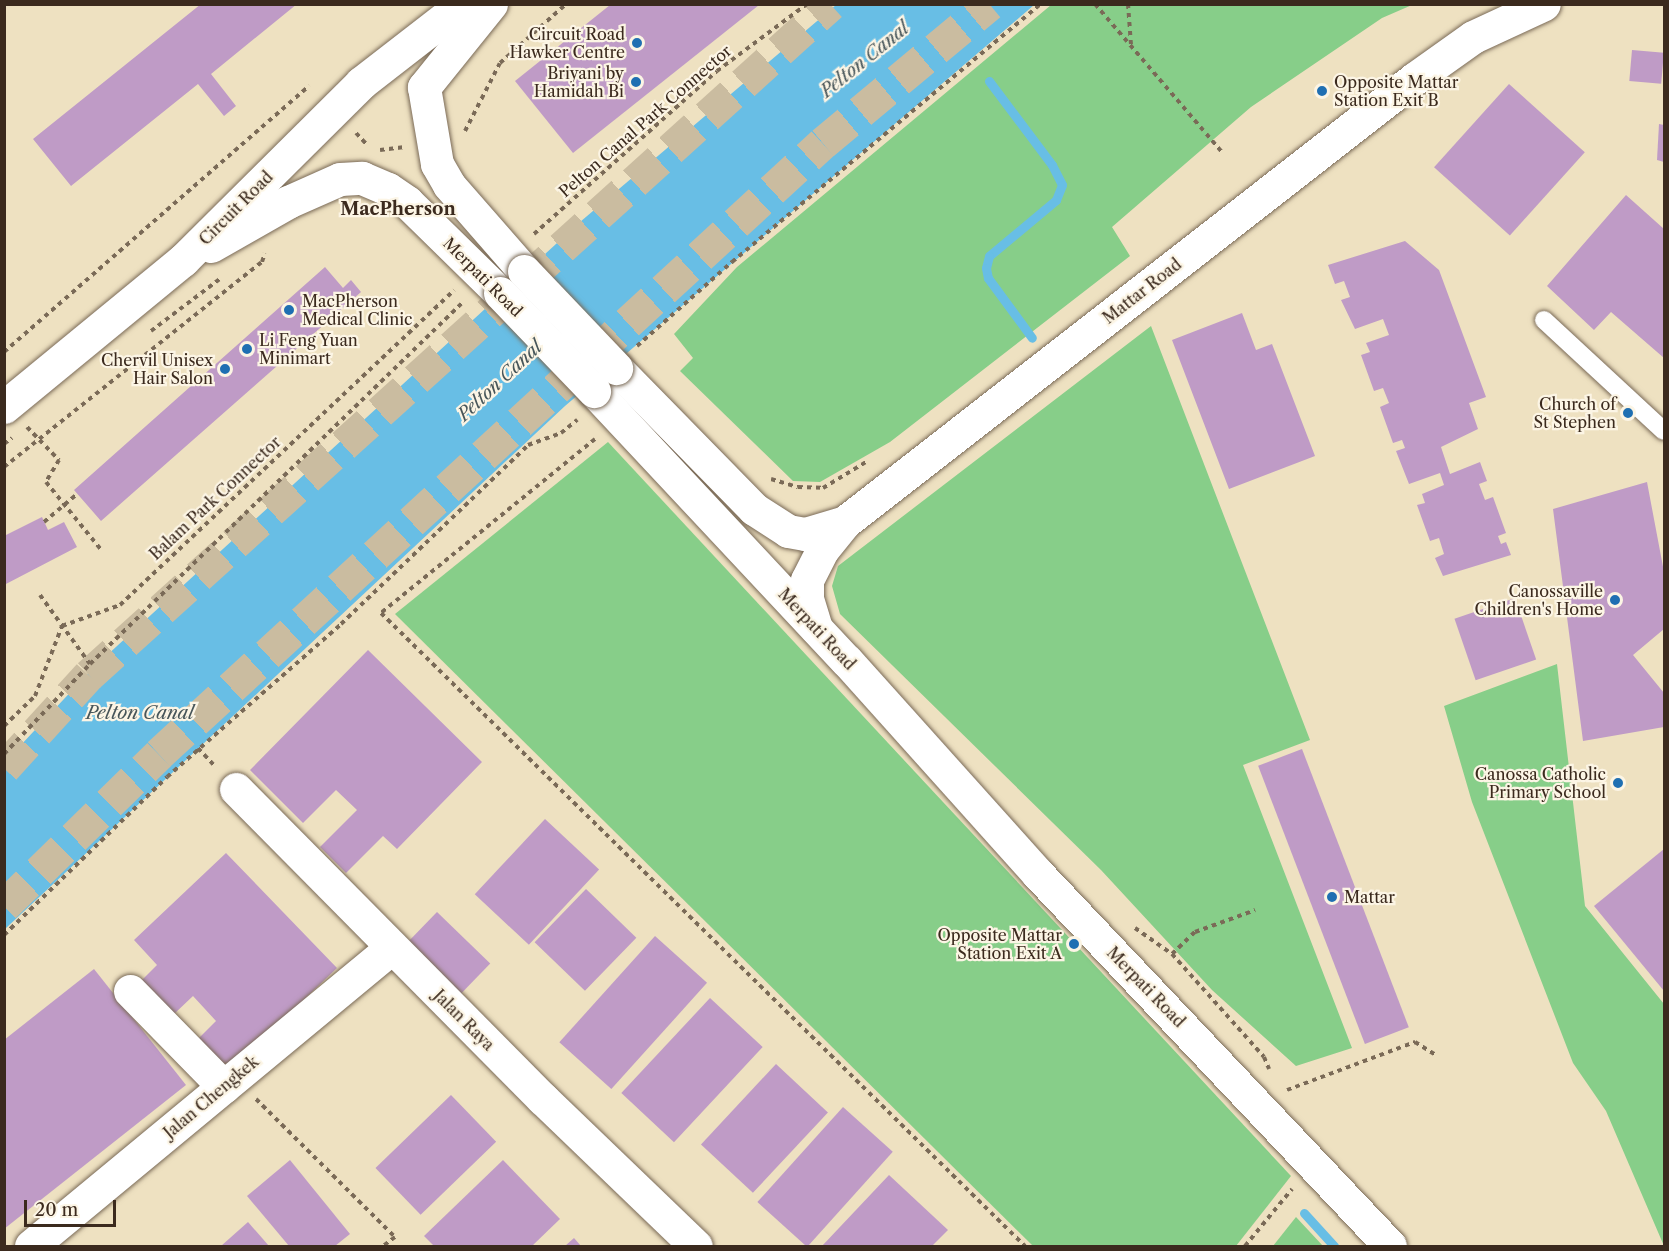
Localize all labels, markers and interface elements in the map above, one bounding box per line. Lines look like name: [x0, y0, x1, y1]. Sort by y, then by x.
water label: Pelton Canal: [816, 18, 914, 102]
place label: Circuit Road Hawker Centre: [509, 24, 625, 62]
marker: Circuit Road Hawker Centre: [630, 36, 644, 50]
street label: Pelton Canal Park Connector: [555, 41, 735, 201]
place label: Briyani by Hamidah Bi: [534, 63, 624, 101]
place label: Opposite Mattar Station Exit B: [1334, 72, 1459, 110]
marker: Briyani by Hamidah Bi: [629, 75, 643, 89]
marker: Opposite Mattar Station Exit B: [1315, 84, 1329, 98]
street label: Circuit Road: [195, 167, 277, 249]
district label: MacPherson: [340, 198, 456, 220]
street label: Merpati Road: [439, 233, 527, 321]
street label: Mattar Road: [1099, 254, 1185, 328]
place label: MacPherson Medical Clinic: [302, 291, 412, 329]
marker: MacPherson Medical Clinic: [280, 301, 298, 319]
place label: Li Feng Yuan Minimart: [259, 330, 358, 368]
water label: Pelton Canal: [453, 336, 547, 426]
marker: Li Feng Yuan Minimart: [240, 342, 254, 356]
place label: Chervil Unisex Hair Salon: [101, 350, 213, 388]
marker: Chervil Unisex Hair Salon: [218, 362, 232, 376]
place label: Church of St Stephen: [1533, 394, 1616, 432]
marker: Church of St Stephen: [1621, 406, 1635, 420]
street label: Balam Park Connector: [145, 432, 285, 564]
place label: Canossaville Children's Home: [1474, 581, 1603, 619]
street label: Merpati Road: [774, 584, 860, 674]
marker: Canossaville Children's Home: [1608, 593, 1622, 607]
water label: Pelton Canal: [86, 702, 194, 724]
place label: Canossa Catholic Primary School: [1474, 764, 1606, 802]
marker: Canossa Catholic Primary School: [1611, 776, 1625, 790]
place label: Mattar: [1344, 887, 1395, 907]
marker: Mattar: [1325, 890, 1339, 904]
place label: Opposite Mattar Station Exit A: [937, 925, 1062, 963]
marker: Opposite Mattar Station Exit A: [1067, 937, 1081, 951]
street label: Merpati Road: [1103, 943, 1189, 1031]
street label: Jalan Raya: [430, 986, 498, 1054]
street label: Jalan Chengkek: [160, 1052, 262, 1142]
scale bar: [27, 1188, 118, 1226]
text: 20 m: [35, 1199, 78, 1221]

